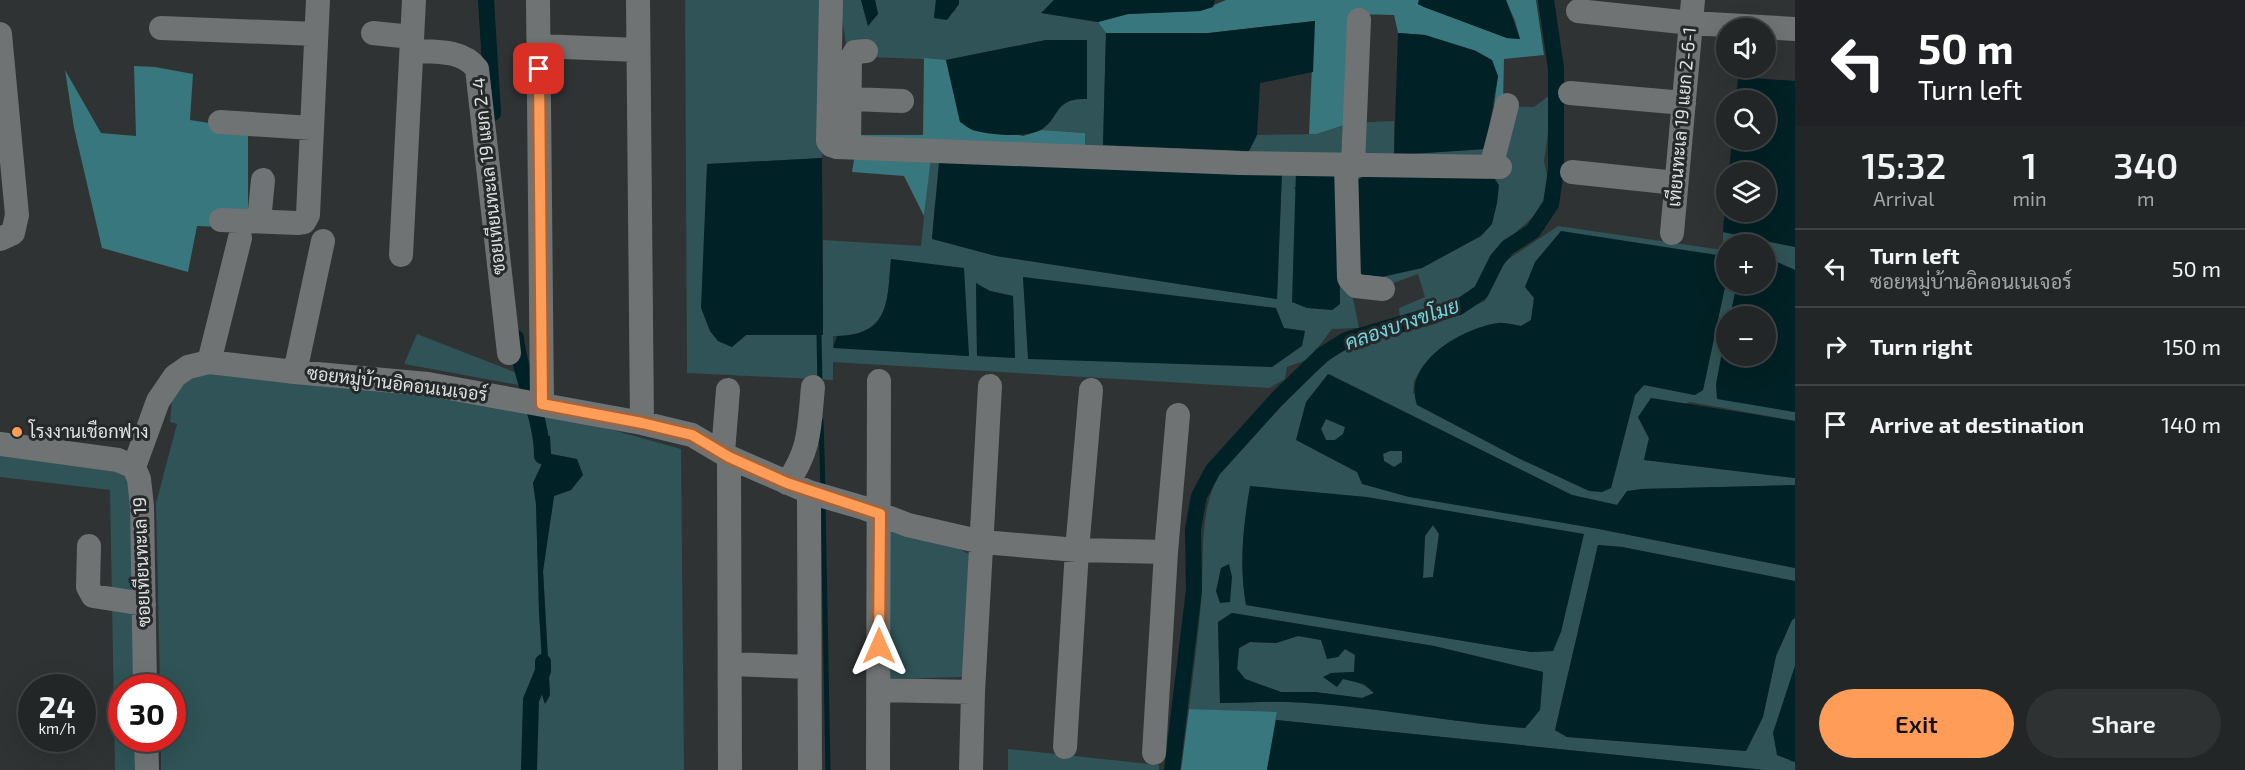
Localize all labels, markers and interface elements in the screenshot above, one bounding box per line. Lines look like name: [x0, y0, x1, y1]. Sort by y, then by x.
map controls: [1716, 18, 1776, 366]
button: sound: [1716, 18, 1776, 78]
text: 50 m: [1918, 22, 2014, 72]
icon: left: [1819, 24, 1897, 102]
street label: เทียนทะเล 19 แยก 2-6-1: [1661, 26, 1700, 208]
pin: [513, 43, 564, 94]
icon: arrive: [522, 52, 555, 85]
text: Turn left: [1918, 73, 2022, 105]
street label: ซอยเทียนทะเล 19 แยก 2-4: [466, 76, 509, 276]
button: search: [1716, 90, 1776, 150]
text: 15:32: [1862, 143, 1946, 186]
text: 1: [2022, 143, 2037, 186]
text: 340: [2113, 143, 2178, 186]
button: layers: [1716, 162, 1776, 222]
text: Arrival: [1873, 186, 1934, 210]
text: min: [2013, 186, 2047, 210]
text: m: [2137, 186, 2155, 210]
button: +: [1716, 234, 1776, 294]
text: Turn left: [1870, 242, 1959, 268]
icon: left: [1819, 252, 1852, 285]
text: 50 m: [2172, 255, 2221, 281]
text: ซอยหมู่บ้านอิคอนเนเจอร์: [1870, 269, 2072, 293]
water label: คลองบางขโมย: [1341, 292, 1463, 354]
button: −: [1716, 306, 1776, 366]
icon: right: [1819, 330, 1852, 363]
text: Turn right: [1870, 333, 1972, 359]
text: 150 m: [2163, 333, 2221, 359]
street label: ซอยหมู่บ้านอิคอนเนเจอร์: [305, 360, 489, 408]
icon: arrive: [1819, 408, 1852, 441]
text: Arrive at destination: [1870, 411, 2084, 437]
text: 140 m: [2161, 411, 2221, 437]
place label: โรงงานเชือกฟาง: [28, 419, 148, 442]
marker: โรงงานเชือกฟาง: [10, 425, 24, 439]
street label: ซอยเทียนทะเล 19: [127, 497, 154, 627]
position arrow: [847, 614, 911, 678]
speed limit sign: 30: [108, 674, 186, 752]
text: 24: [39, 688, 75, 724]
button: Exit: [1819, 689, 2014, 758]
button: Share: [2026, 689, 2221, 758]
text: km/h: [38, 719, 76, 737]

